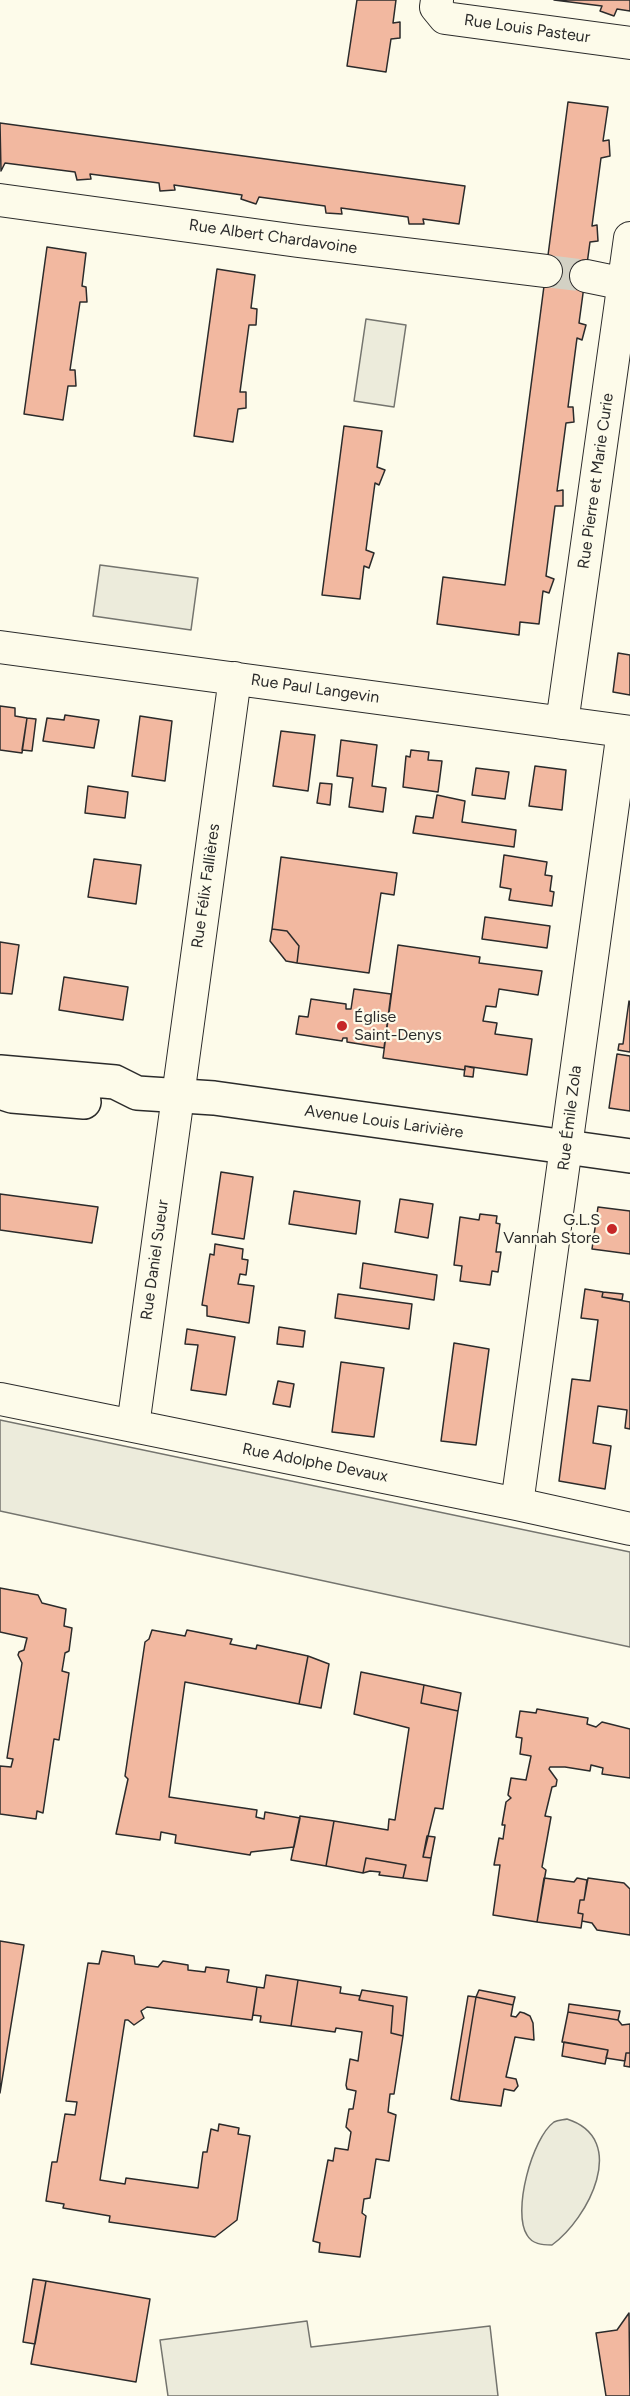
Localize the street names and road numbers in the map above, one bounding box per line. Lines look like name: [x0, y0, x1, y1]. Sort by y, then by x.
street label: Rue Louis Pasteur: [463, 11, 591, 47]
street label: Rue Albert Chardavoine: [188, 216, 358, 258]
street label: Rue Pierre et Marie Curie: [574, 392, 618, 570]
street label: Rue Paul Langevin: [250, 670, 380, 708]
street label: Rue Félix Fallières: [188, 822, 224, 950]
street label: Rue Émile Zola: [554, 1064, 586, 1172]
street label: Avenue Louis Larivière: [303, 1101, 465, 1143]
street label: Rue Daniel Sueur: [137, 1199, 173, 1321]
street label: Rue Adolphe Devaux: [241, 1439, 389, 1487]

